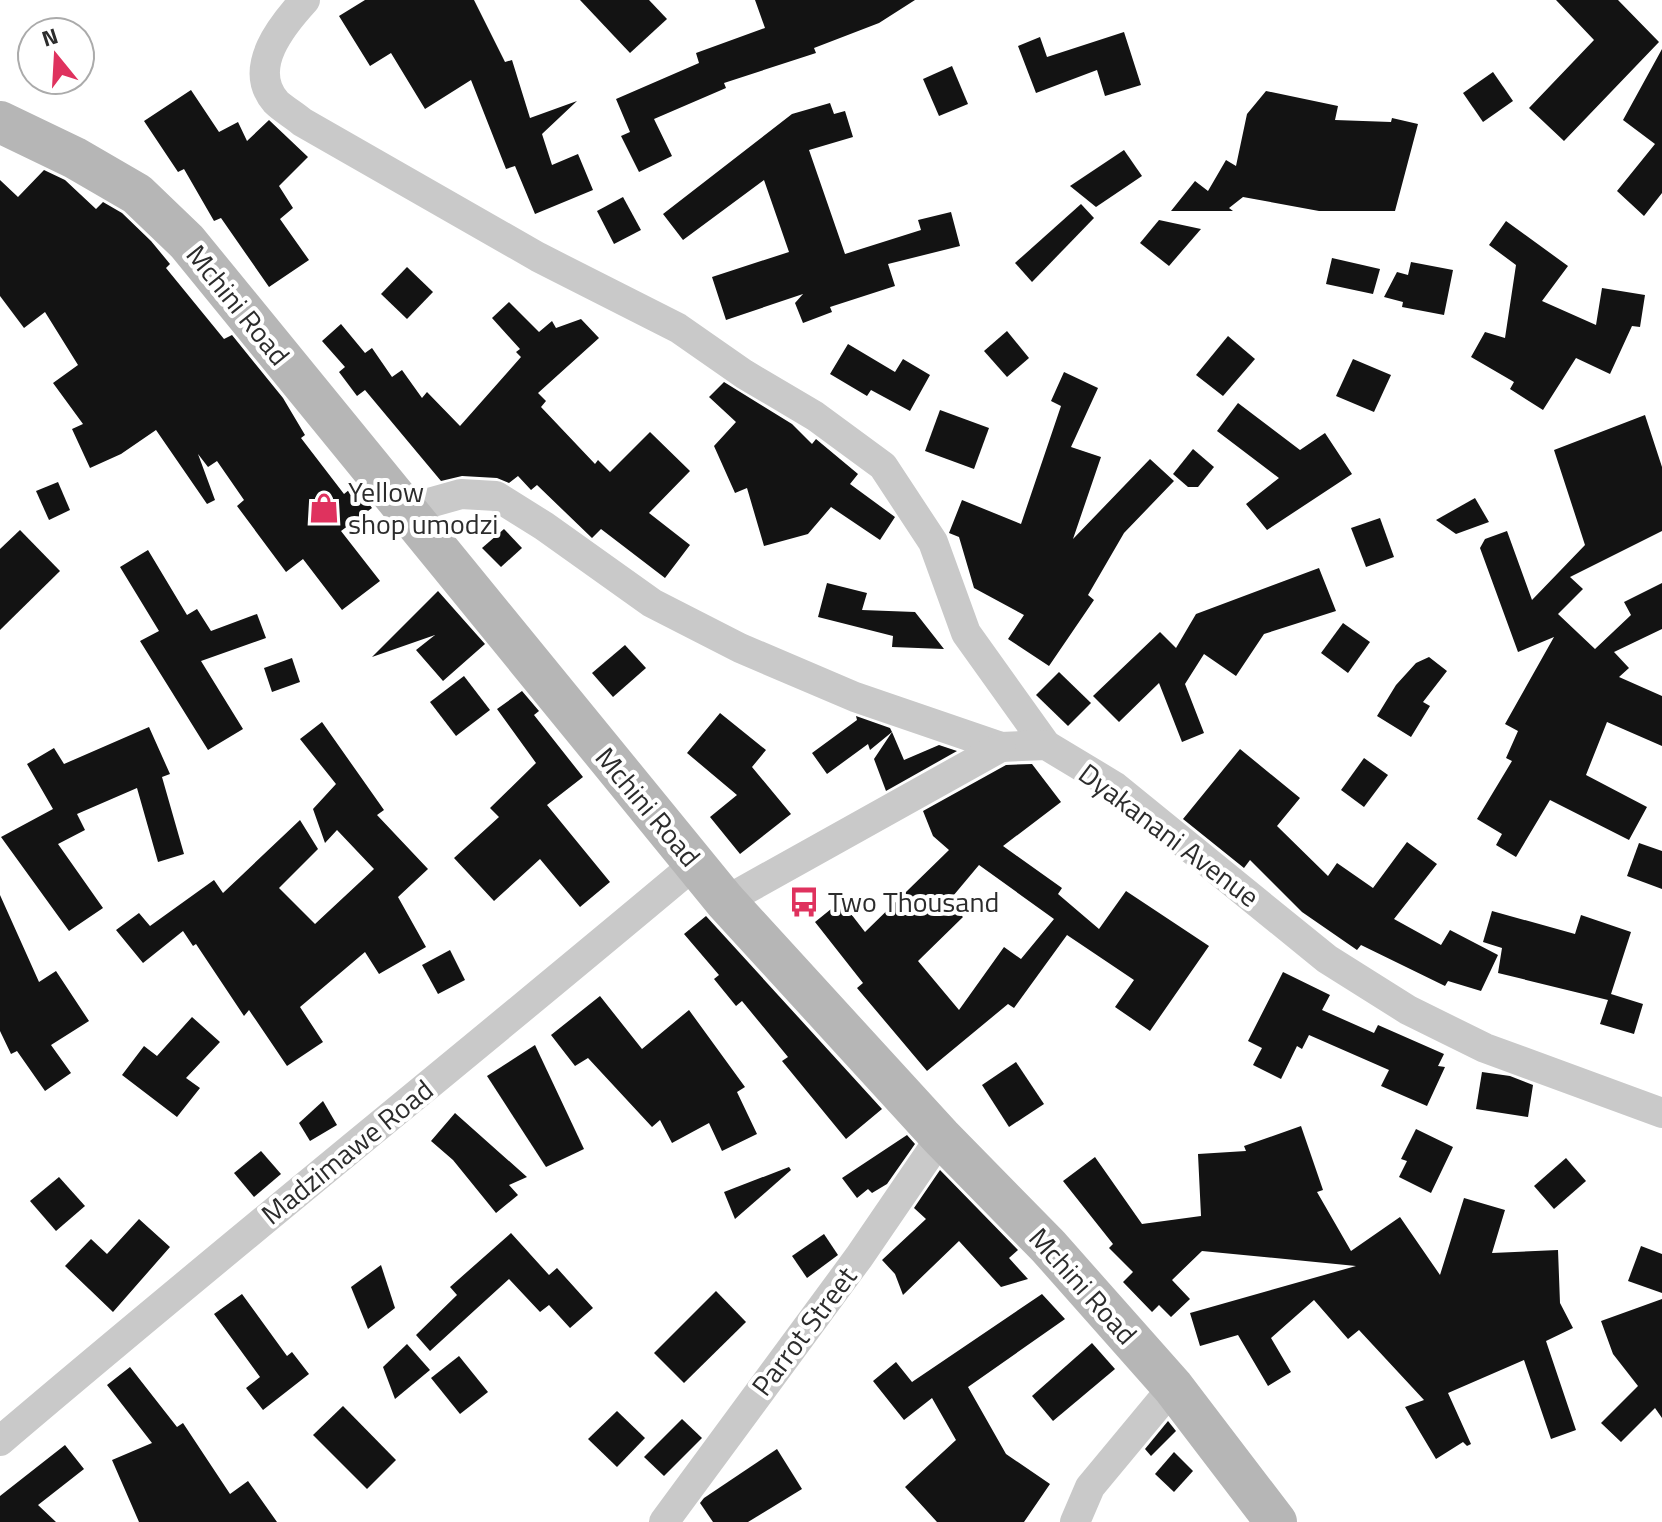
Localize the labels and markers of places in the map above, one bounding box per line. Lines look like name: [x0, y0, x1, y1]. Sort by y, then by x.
place label: Yellow shop umodzi: [348, 470, 499, 545]
shop icon: Yellow shop umodzi: [307, 491, 341, 525]
place label: Two Thousand: [828, 880, 999, 923]
bus stop icon: Two Thousand: [787, 885, 821, 919]

